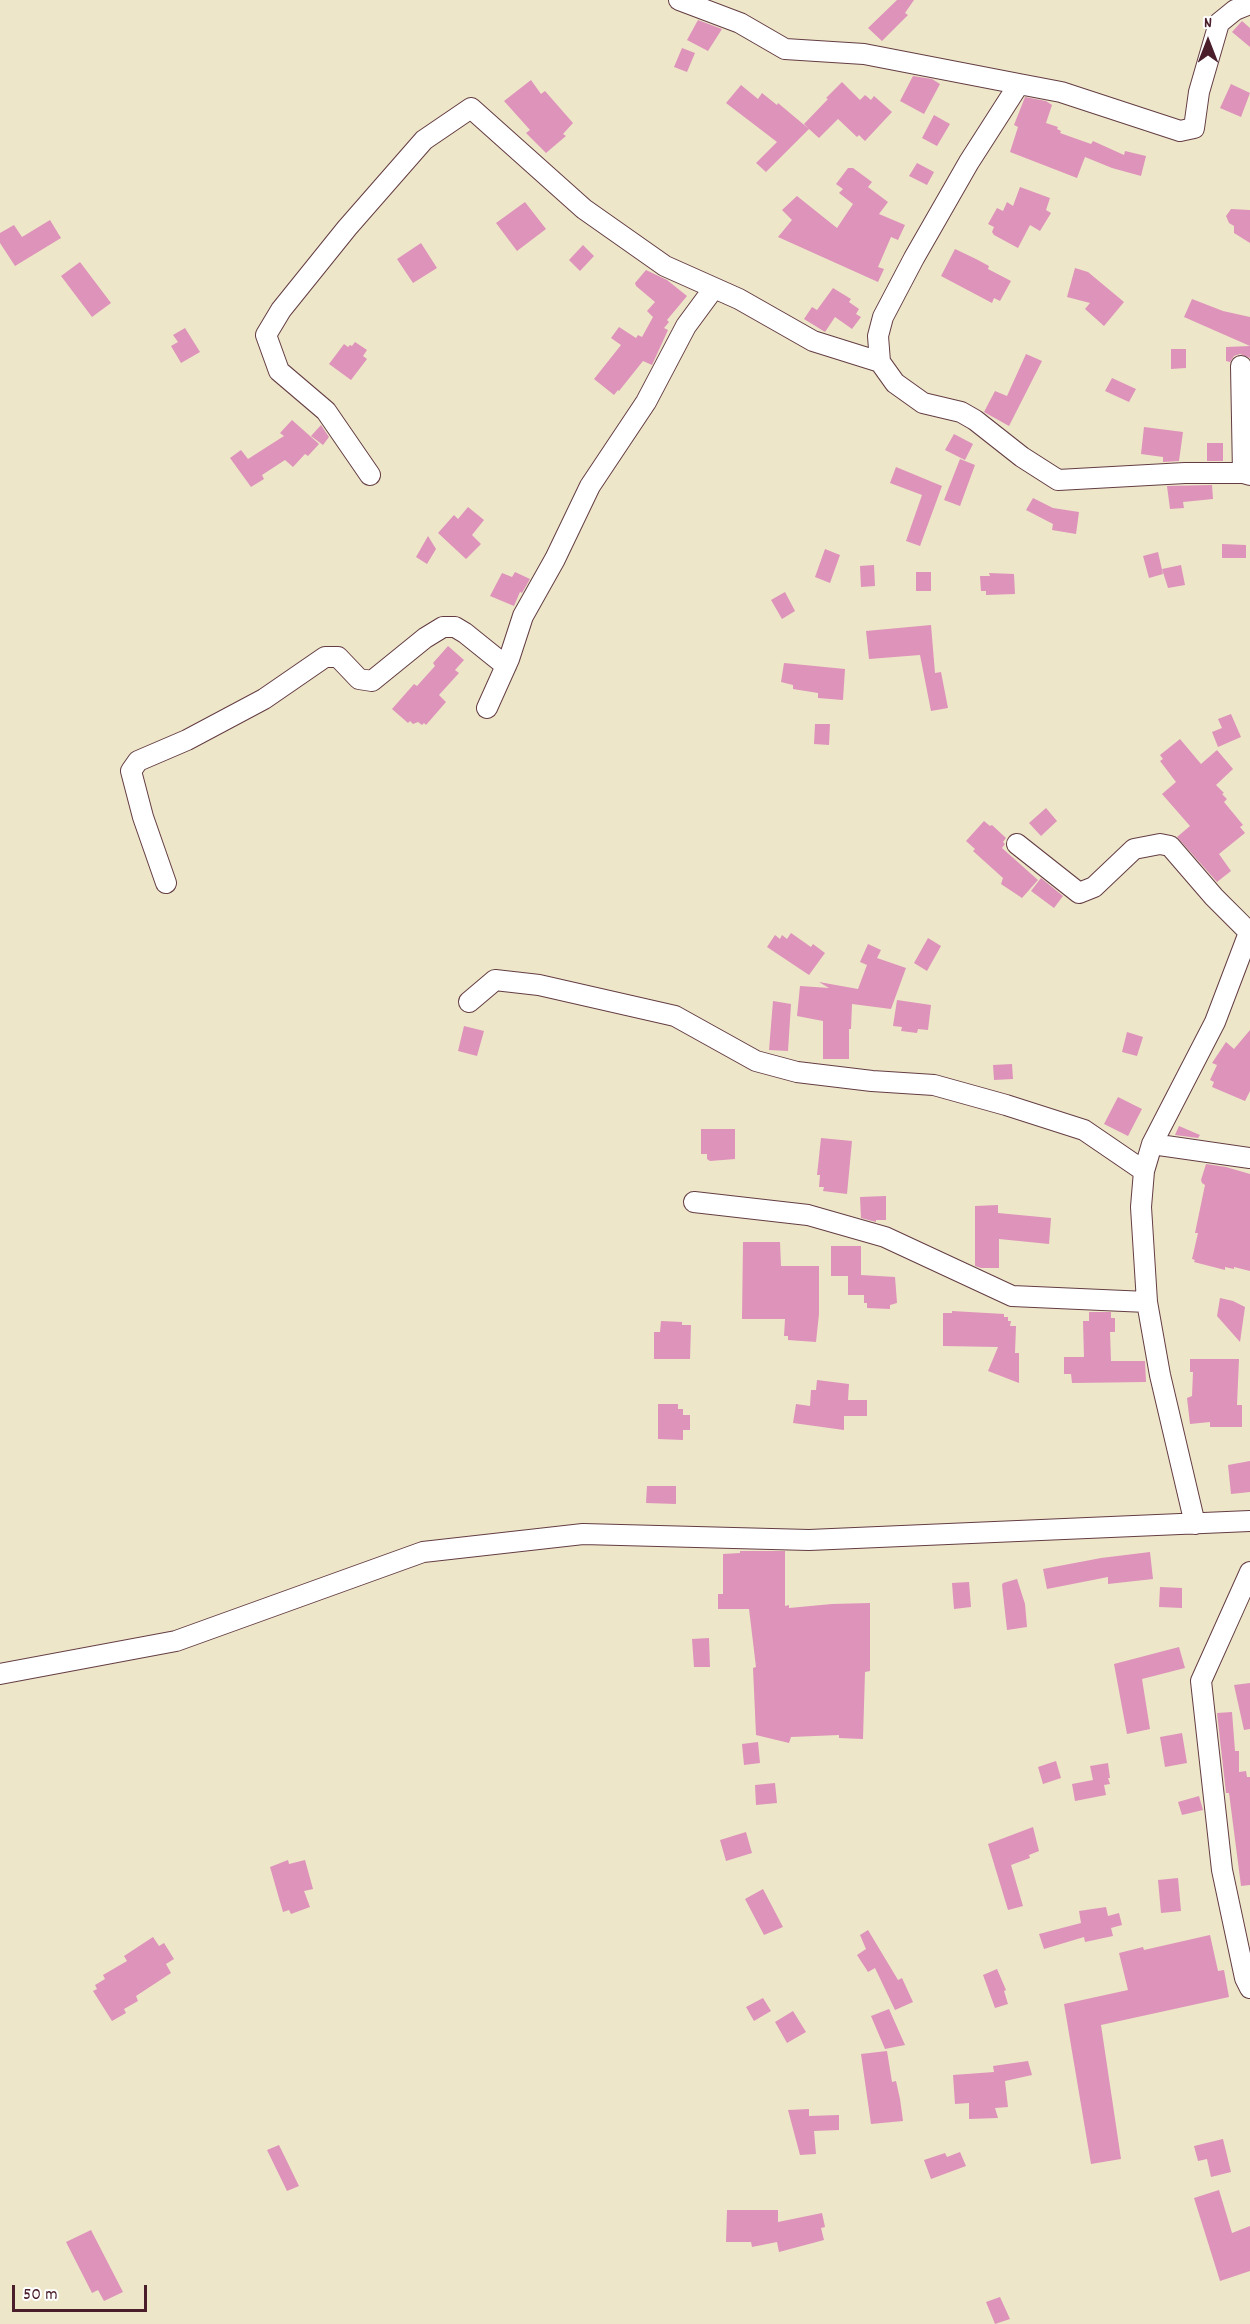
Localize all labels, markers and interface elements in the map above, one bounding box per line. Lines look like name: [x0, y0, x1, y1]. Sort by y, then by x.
north arrow: [1178, 12, 1238, 72]
text: N: [1204, 12, 1212, 35]
scale bar: [15, 2273, 150, 2311]
text: 50 m: [23, 2283, 58, 2308]

